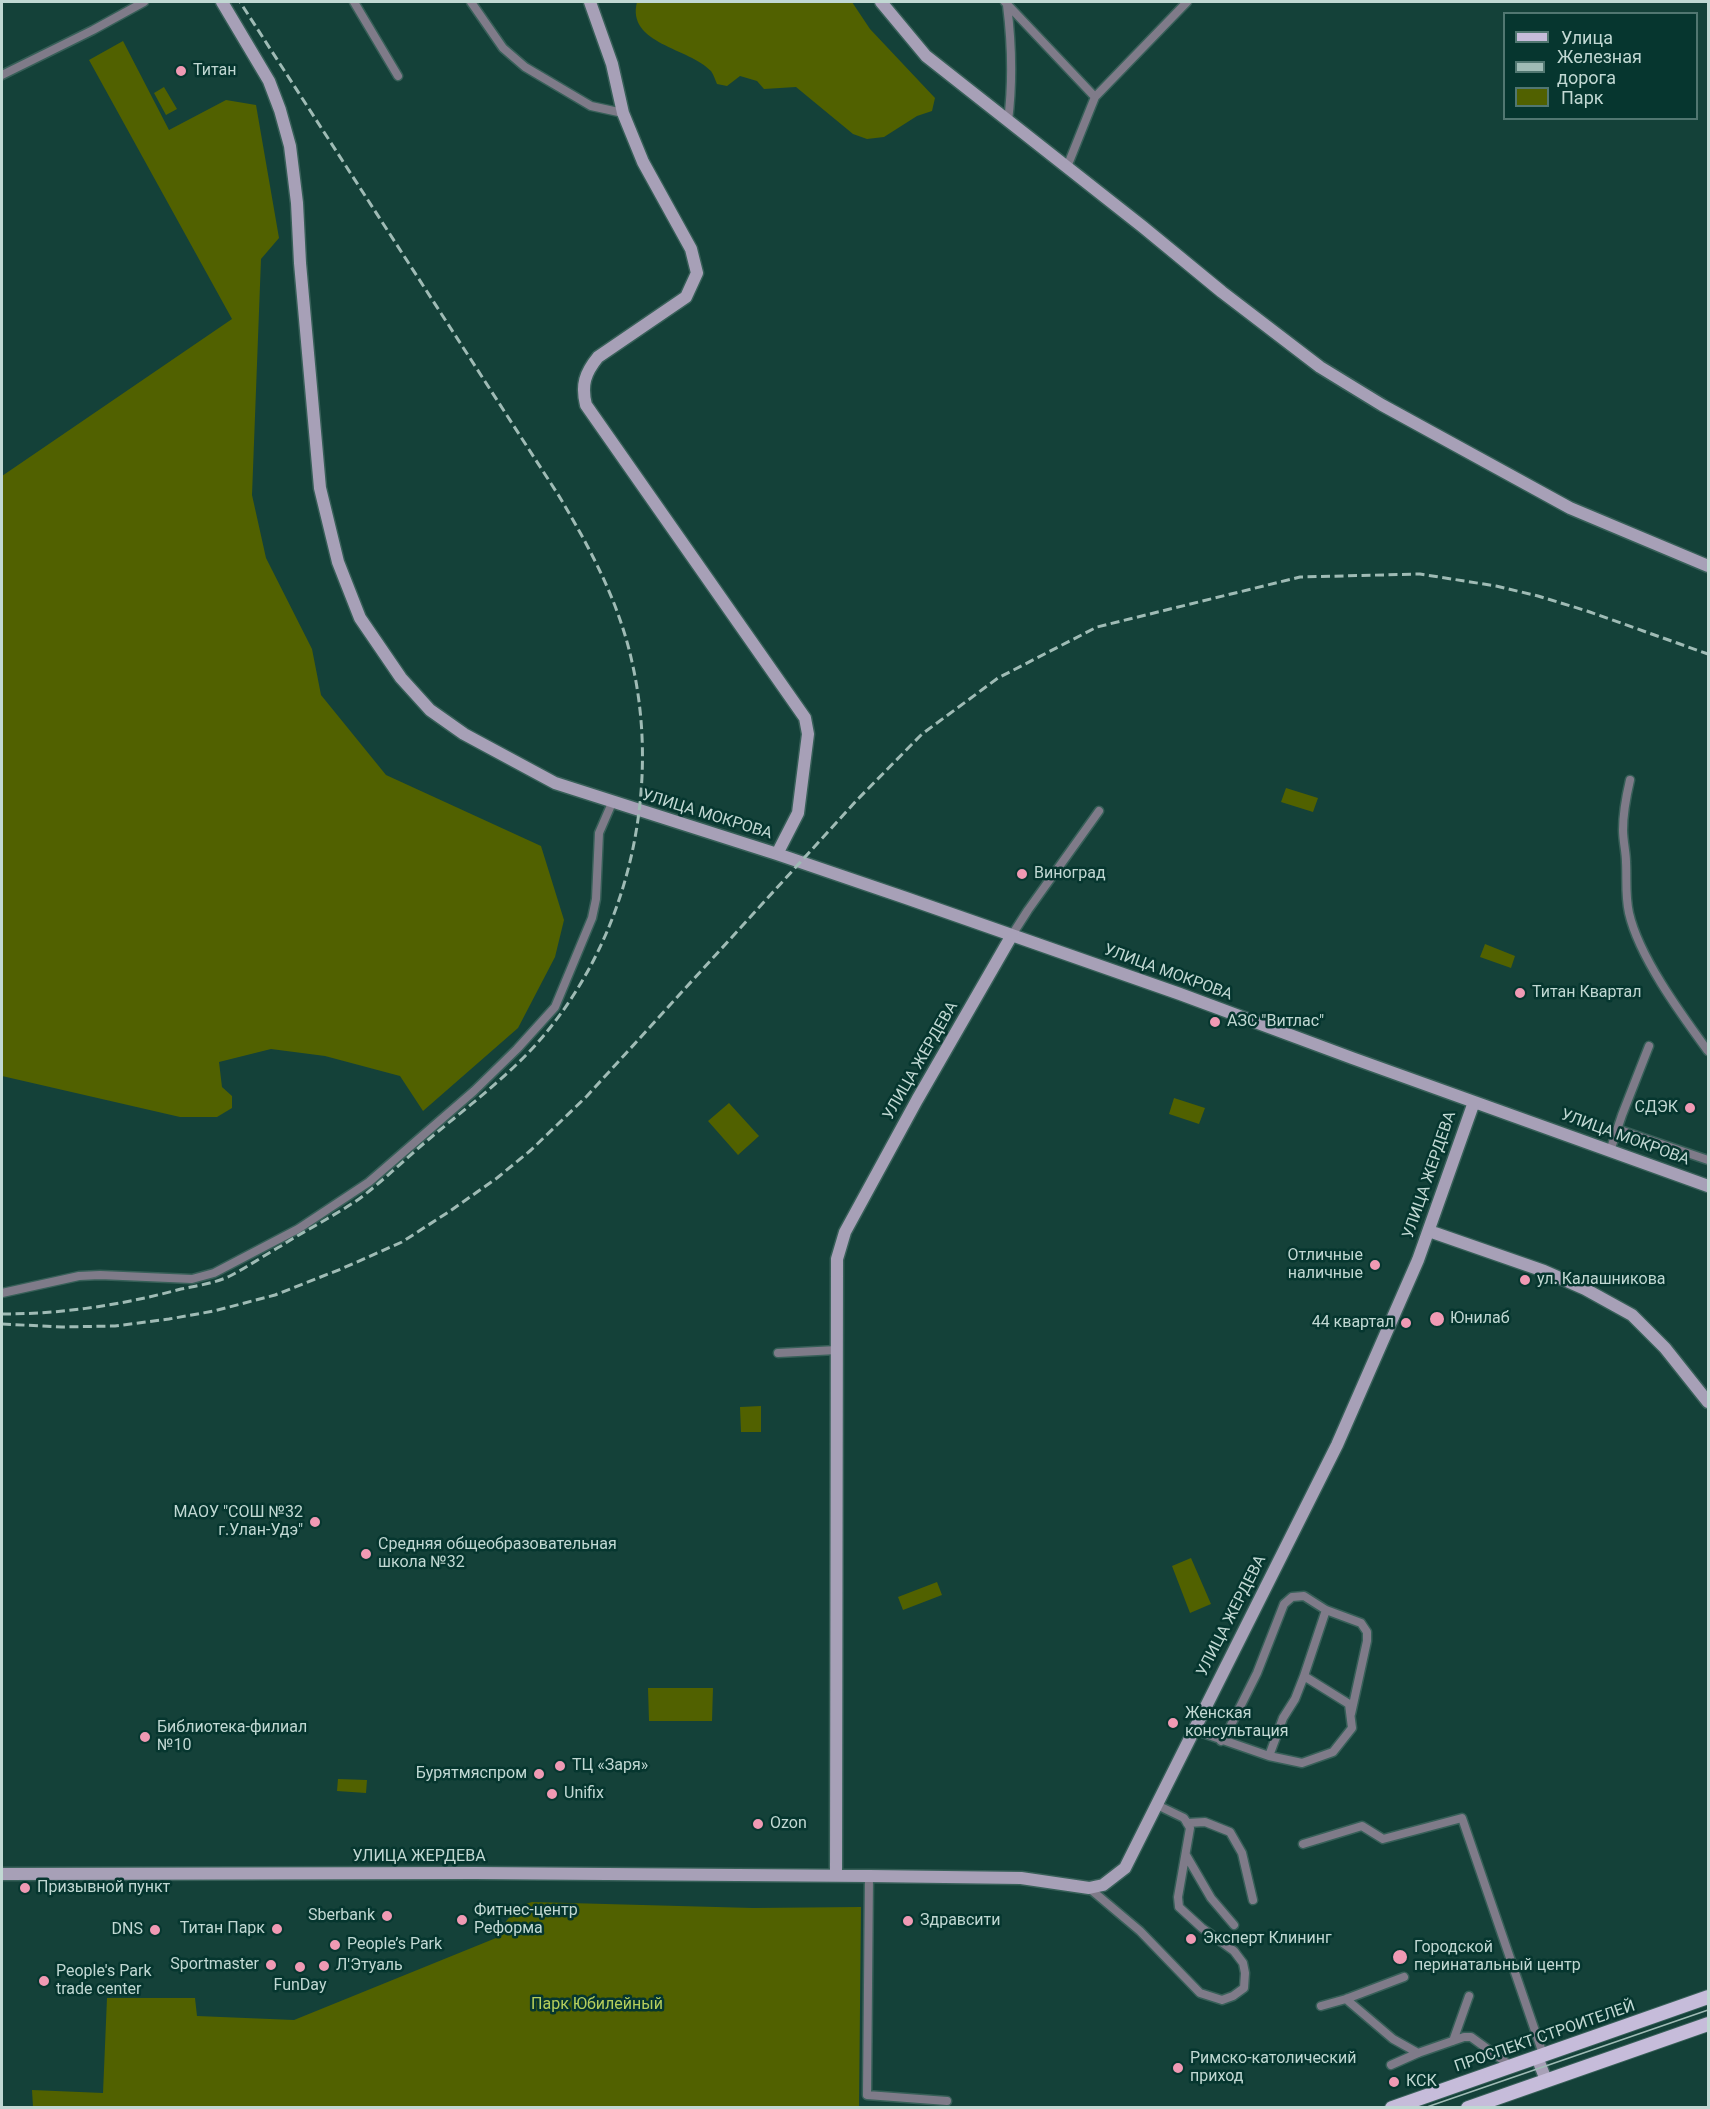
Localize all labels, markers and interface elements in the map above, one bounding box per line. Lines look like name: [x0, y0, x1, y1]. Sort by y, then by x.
legend: [1503, 12, 1698, 120]
text: Улица: [1561, 27, 1613, 48]
text: Железная дорога: [1557, 46, 1642, 88]
place label: Титан: [193, 61, 236, 81]
marker: Титан: [174, 64, 188, 78]
text: Парк: [1561, 87, 1603, 108]
street label: УЛИЦА МОКРОВА: [639, 786, 775, 844]
place label: Виноград: [1034, 864, 1106, 884]
marker: Виноград: [1015, 867, 1029, 881]
street label: УЛИЦА МОКРОВА: [1101, 941, 1235, 1005]
place label: Титан Квартал: [1532, 983, 1641, 1003]
marker: Титан Квартал: [1513, 986, 1527, 1000]
street label: УЛИЦА ЖЕРДЕВА: [879, 999, 963, 1123]
place label: АЗС "Витлас": [1227, 1012, 1324, 1032]
marker: АЗС "Витлас": [1208, 1015, 1222, 1029]
place label: СДЭК: [1634, 1098, 1678, 1118]
marker: СДЭК: [1683, 1101, 1697, 1115]
street label: УЛИЦА МОКРОВА: [1558, 1106, 1692, 1170]
street label: УЛИЦА ЖЕРДЕВА: [1399, 1109, 1461, 1241]
place label: Отличные наличные: [1288, 1246, 1363, 1284]
marker: Отличные наличные: [1368, 1258, 1382, 1272]
place label: ул. Калашникова: [1537, 1270, 1665, 1290]
marker: ул. Калашникова: [1518, 1273, 1532, 1287]
place label: Юнилаб: [1450, 1309, 1510, 1329]
marker: Юнилаб: [1428, 1310, 1446, 1328]
place label: 44 квартал: [1312, 1313, 1394, 1333]
marker: 44 квартал: [1399, 1316, 1413, 1330]
place label: МАОУ "СОШ №32 г.Улан-Удэ": [173, 1503, 303, 1541]
marker: МАОУ "СОШ №32 г.Улан-Удэ": [308, 1515, 322, 1529]
place label: Средняя общеобразовательная школа №32: [378, 1535, 617, 1573]
marker: Средняя общеобразовательная школа №32: [359, 1547, 373, 1561]
street label: УЛИЦА ЖЕРДЕВА: [1193, 1552, 1271, 1680]
place label: Женская консультация: [1185, 1704, 1289, 1742]
marker: Женская консультация: [1166, 1716, 1180, 1730]
place label: Библиотека-филиал №10: [157, 1718, 307, 1756]
marker: Библиотека-филиал №10: [138, 1730, 152, 1744]
place label: ТЦ «Заря»: [572, 1756, 648, 1776]
marker: ТЦ «Заря»: [553, 1759, 567, 1773]
place label: Бурятмяспром: [416, 1764, 527, 1784]
marker: Бурятмяспром: [532, 1767, 546, 1781]
place label: Unifix: [564, 1784, 604, 1804]
marker: Unifix: [545, 1787, 559, 1801]
place label: Ozon: [770, 1814, 807, 1834]
marker: Ozon: [751, 1817, 765, 1831]
street label: УЛИЦА ЖЕРДЕВА: [352, 1847, 486, 1867]
place label: Призывной пункт: [37, 1878, 170, 1898]
marker: Призывной пункт: [18, 1881, 32, 1895]
place label: Фитнес-центр Реформа: [474, 1901, 578, 1939]
place label: Sberbank: [308, 1906, 375, 1926]
marker: Sberbank: [380, 1909, 394, 1923]
place label: Здравсити: [920, 1911, 1001, 1931]
marker: Фитнес-центр Реформа: [455, 1913, 469, 1927]
marker: Здравсити: [901, 1914, 915, 1928]
place label: Титан Парк: [180, 1919, 265, 1939]
place label: DNS: [112, 1920, 143, 1940]
marker: Титан Парк: [270, 1922, 284, 1936]
marker: DNS: [148, 1923, 162, 1937]
place label: Эксперт Клининг: [1203, 1929, 1332, 1949]
marker: Эксперт Клининг: [1184, 1932, 1198, 1946]
place label: People’s Park: [347, 1935, 442, 1955]
marker: People’s Park: [328, 1938, 342, 1952]
place label: Городской перинатальный центр: [1414, 1938, 1581, 1976]
marker: Городской перинатальный центр: [1391, 1948, 1409, 1966]
place label: Sportmaster: [170, 1955, 259, 1975]
place label: Л'Этуаль: [336, 1956, 403, 1976]
marker: Sportmaster: [264, 1958, 278, 1972]
marker: Л'Этуаль: [317, 1959, 331, 1973]
marker: FunDay: [293, 1960, 307, 1974]
place label: People's Park trade center: [56, 1962, 151, 2000]
marker: People's Park trade center: [37, 1974, 51, 1988]
place label: FunDay: [274, 1976, 326, 1996]
park label: Парк Юбилейный: [531, 1995, 663, 2015]
street label: ПРОСПЕКТ СТРОИТЕЛЕЙ: [1452, 1997, 1638, 2077]
place label: Римско-католический приход: [1190, 2049, 1356, 2087]
marker: Римско-католический приход: [1171, 2061, 1185, 2075]
place label: КСК: [1406, 2072, 1437, 2092]
marker: КСК: [1387, 2075, 1401, 2089]

